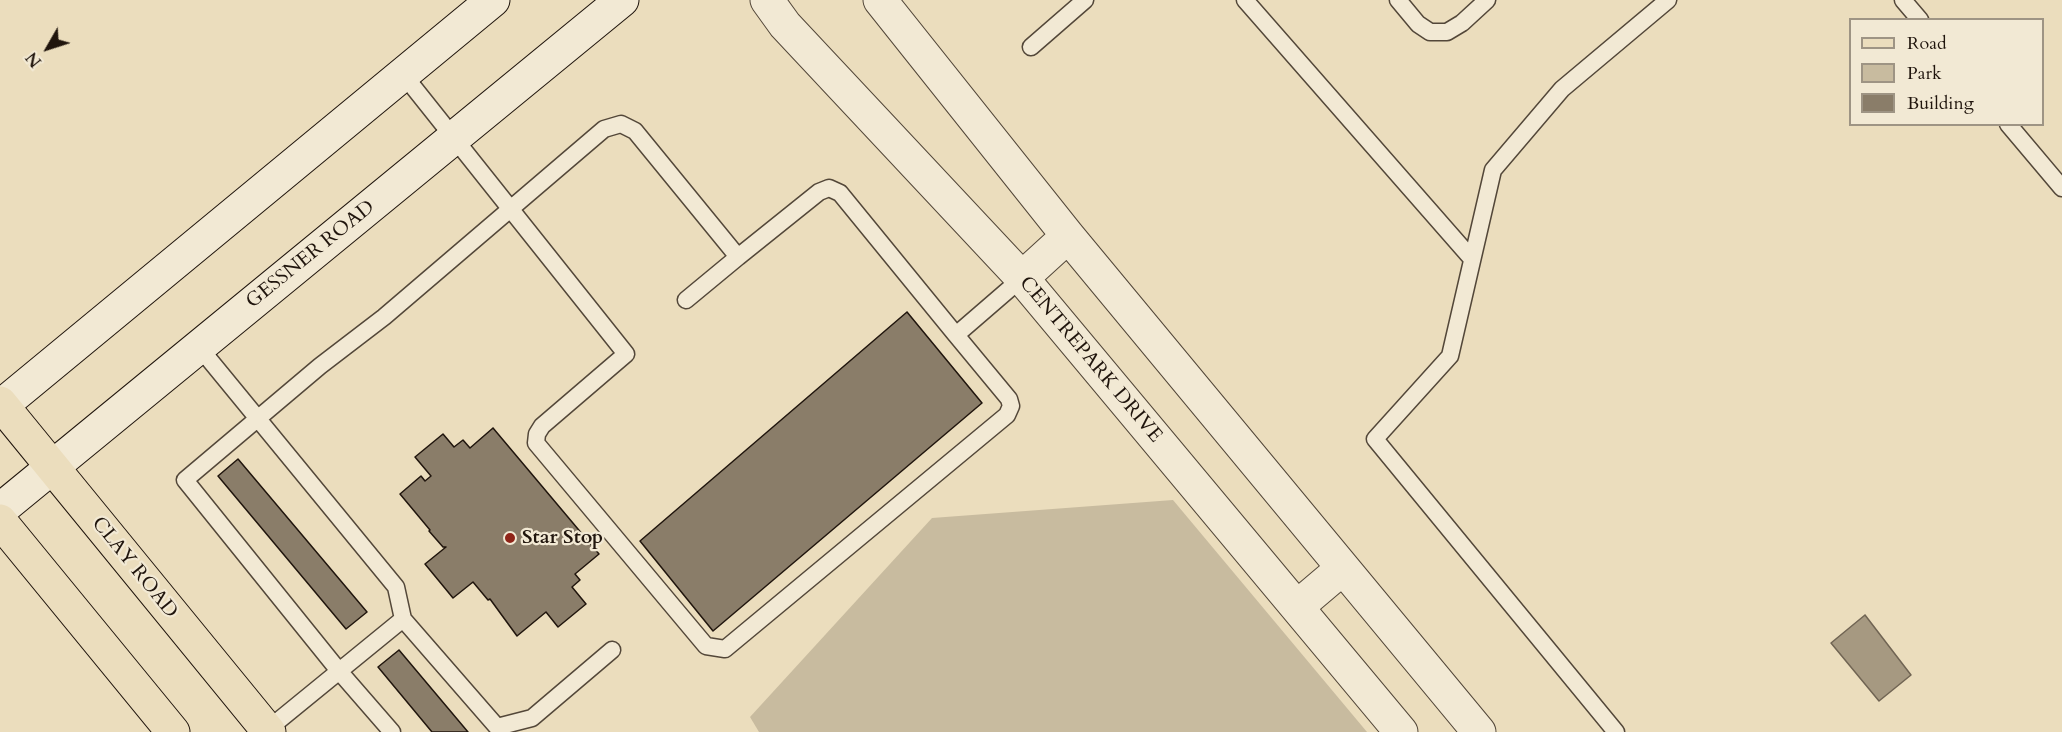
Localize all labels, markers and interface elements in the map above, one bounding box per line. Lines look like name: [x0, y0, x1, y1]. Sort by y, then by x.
north arrow: [18, 18, 78, 78]
legend: [1849, 18, 2044, 126]
text: Road: [1907, 31, 1947, 56]
text: N: [21, 47, 47, 72]
text: Park: [1907, 61, 1942, 86]
text: Building: [1907, 91, 1974, 116]
street label: GESSNER ROAD: [242, 196, 380, 314]
street label: CENTREPARK DRIVE: [1013, 272, 1167, 448]
street label: CLAY ROAD: [86, 512, 182, 624]
place label: Star Stop: [522, 526, 603, 550]
marker: Star Stop: [503, 531, 517, 545]

